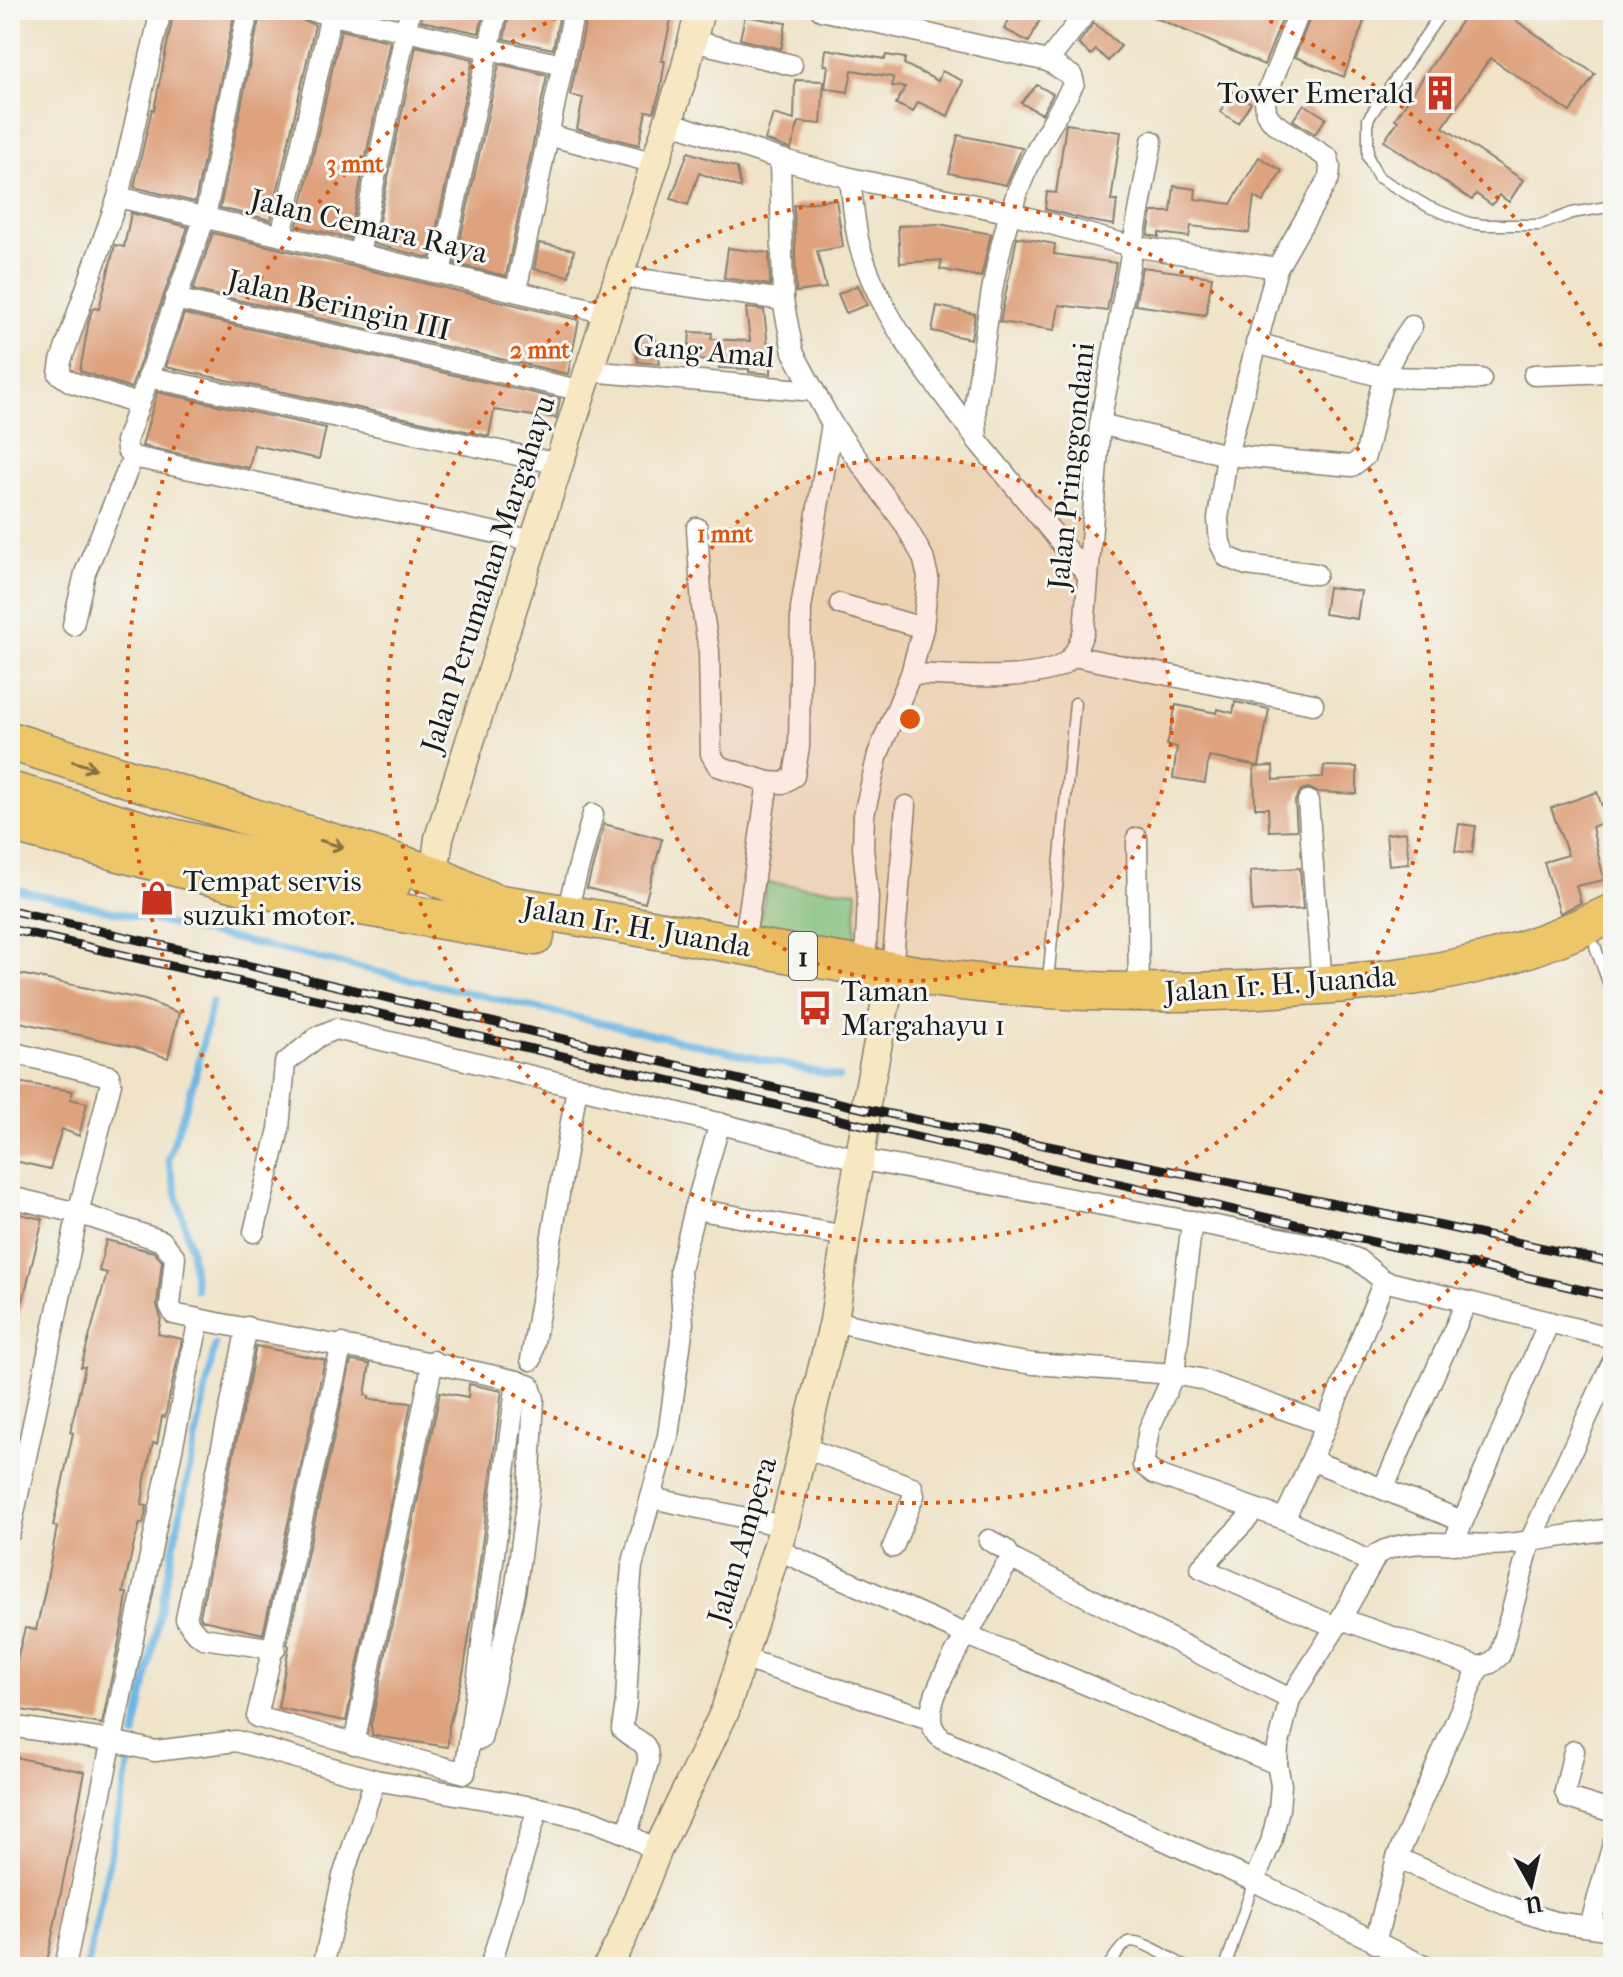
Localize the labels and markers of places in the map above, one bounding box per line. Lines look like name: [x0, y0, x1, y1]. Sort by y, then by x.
building icon: Tower Emerald: [1421, 74, 1459, 112]
place label: Tower Emerald: [1217, 76, 1415, 111]
centre of rings: [896, 705, 924, 733]
place label: Tempat servis suzuki motor.: [183, 864, 361, 933]
shop icon: Tempat servis suzuki motor.: [138, 879, 176, 917]
place label: Taman Margahayu 1: [841, 974, 1005, 1043]
bus stop icon: Taman Margahayu 1: [796, 989, 834, 1027]

